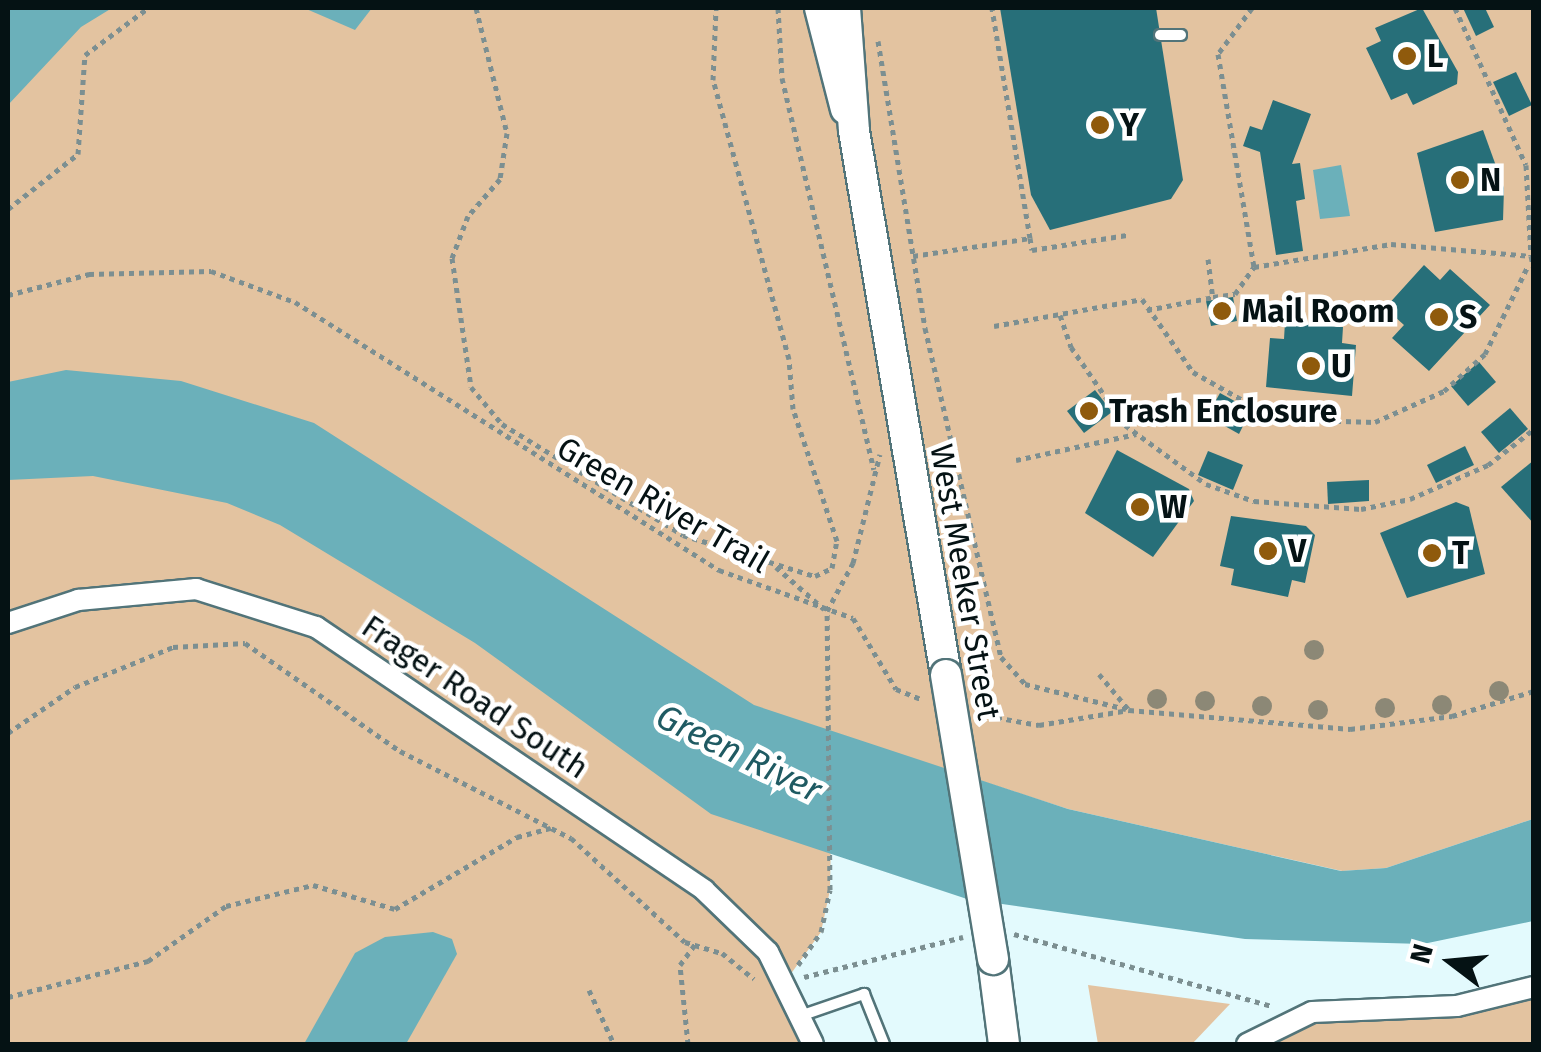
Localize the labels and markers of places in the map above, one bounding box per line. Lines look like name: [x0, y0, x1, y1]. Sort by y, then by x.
place label: L: [1427, 37, 1443, 75]
marker: L: [1396, 45, 1418, 67]
place label: Y: [1120, 106, 1139, 144]
marker: Y: [1089, 114, 1111, 136]
place label: N: [1480, 161, 1501, 199]
marker: N: [1449, 169, 1471, 191]
place label: Mail Room: [1242, 292, 1394, 330]
place label: S: [1459, 298, 1477, 336]
marker: Mail Room: [1211, 300, 1233, 322]
marker: S: [1428, 306, 1450, 328]
place label: U: [1331, 347, 1352, 385]
marker: U: [1300, 355, 1322, 377]
place label: Trash Enclosure: [1109, 392, 1337, 430]
marker: Trash Enclosure: [1078, 400, 1100, 422]
place label: W: [1160, 488, 1187, 526]
marker: W: [1129, 496, 1151, 518]
place label: V: [1288, 532, 1306, 570]
place label: T: [1452, 534, 1469, 572]
marker: V: [1257, 540, 1279, 562]
marker: T: [1421, 542, 1443, 564]

